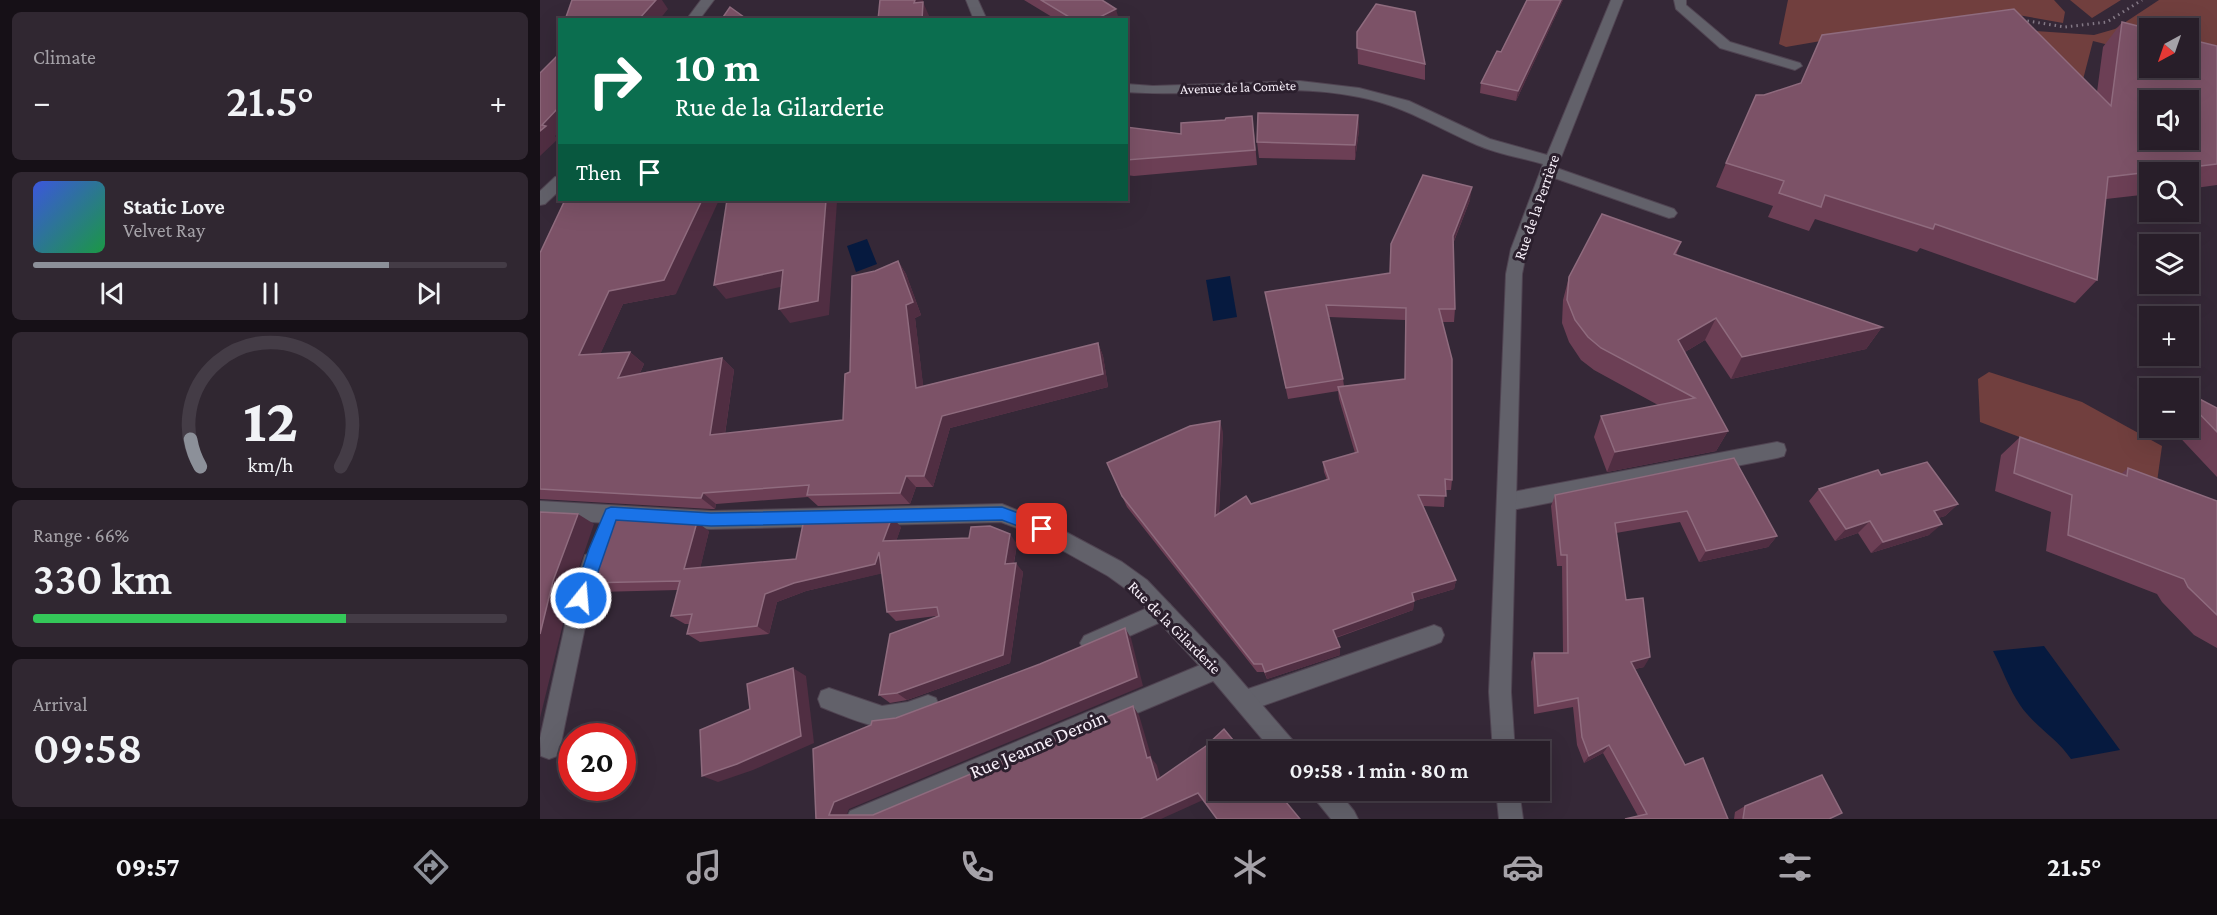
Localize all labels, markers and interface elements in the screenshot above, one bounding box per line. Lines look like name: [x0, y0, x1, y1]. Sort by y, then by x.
north arrow: [2139, 18, 2199, 78]
map controls: [2139, 18, 2199, 438]
icon: right: [576, 42, 654, 120]
text: 10 m: [675, 43, 760, 90]
text: Climate: [33, 46, 96, 68]
text: 21.5°: [226, 76, 314, 126]
street label: Avenue de la Comète: [1180, 77, 1296, 97]
text: −: [33, 83, 50, 120]
text: +: [490, 83, 507, 120]
button: sound: [2139, 90, 2199, 150]
text: Rue de la Gilarderie: [675, 92, 884, 122]
street label: Rue de la Perrière: [1511, 152, 1562, 262]
icon: arrive: [633, 156, 666, 189]
text: Then: [576, 160, 621, 185]
button: search: [2139, 162, 2199, 222]
text: Static Love: [123, 194, 225, 219]
text: Velvet Ray: [123, 219, 205, 241]
button: layers: [2139, 234, 2199, 294]
icon: previous: [96, 277, 129, 310]
icon: pause: [254, 277, 287, 310]
icon: next: [412, 277, 445, 310]
button: +: [2139, 306, 2199, 366]
button: −: [2139, 378, 2199, 438]
text: 12: [242, 385, 298, 454]
text: km/h: [247, 453, 294, 477]
pin: [1016, 503, 1067, 554]
icon: arrive: [1025, 512, 1058, 545]
text: Range · 66%: [33, 524, 129, 546]
text: 330 km: [33, 554, 172, 604]
position arrow: [549, 566, 613, 630]
street label: Rue de la Gilarderie: [1125, 578, 1224, 677]
text: Arrival: [33, 693, 87, 715]
street label: Rue Jeanne Deroin: [966, 705, 1110, 784]
text: 09:58: [33, 723, 142, 773]
speed limit sign: 20: [558, 723, 636, 801]
text: 09:58 · 1 min · 80 m: [1289, 758, 1469, 783]
icon: directions: [410, 846, 452, 888]
icon: music: [683, 846, 725, 888]
icon: phone: [956, 846, 998, 888]
icon: climate: [1229, 846, 1271, 888]
icon: car: [1502, 846, 1544, 888]
icon: filters: [1774, 846, 1816, 888]
text: 09:57: [115, 852, 180, 882]
text: 21.5°: [2047, 852, 2102, 882]

